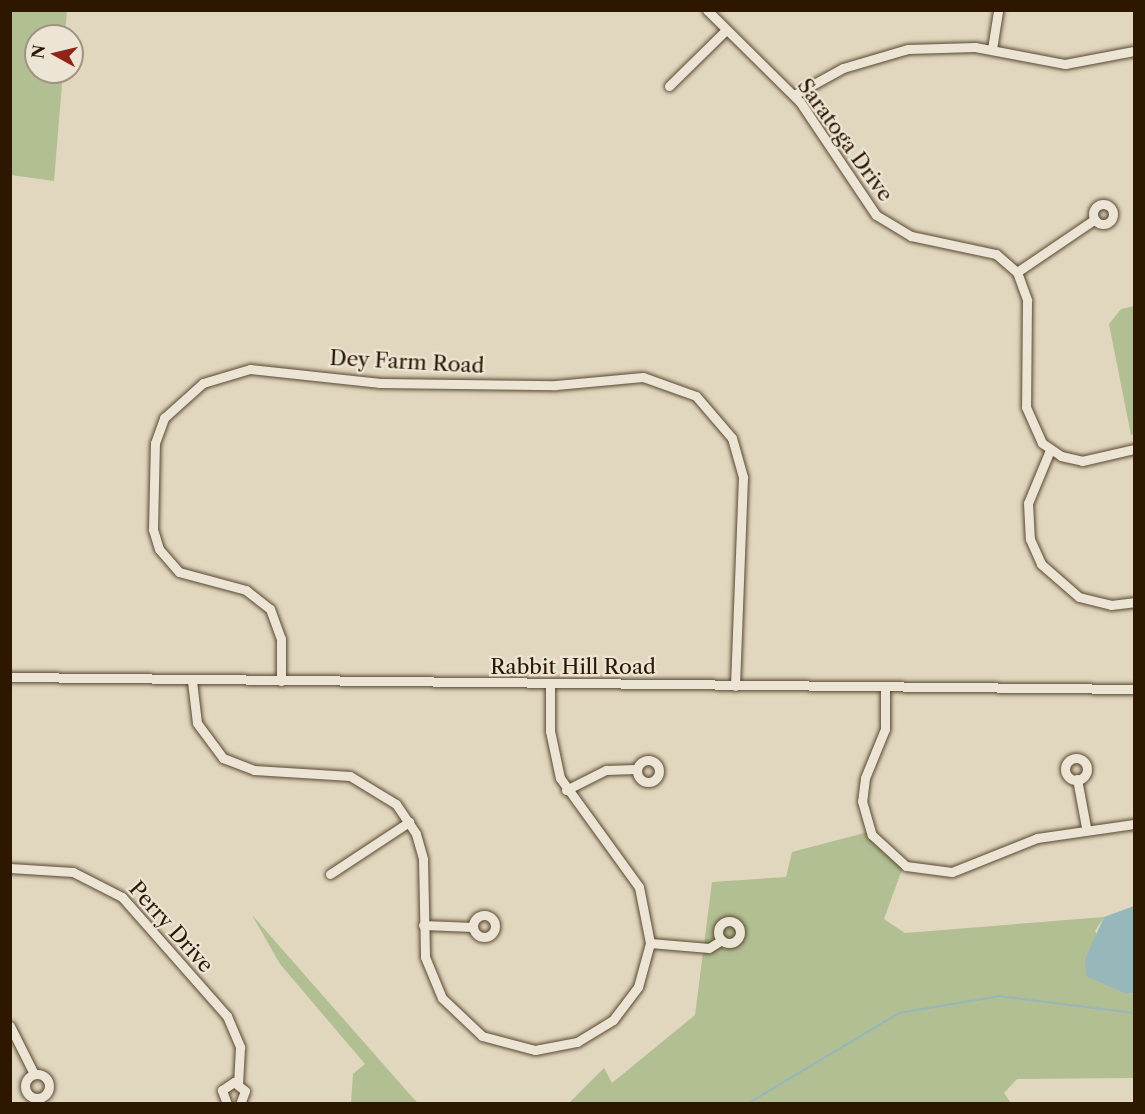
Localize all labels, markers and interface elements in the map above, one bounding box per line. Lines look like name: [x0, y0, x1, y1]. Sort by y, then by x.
north arrow: [24, 24, 84, 84]
text: N: [27, 43, 49, 60]
street label: Saratoga Drive: [792, 74, 898, 206]
street label: Dey Farm Road: [329, 345, 485, 379]
street label: Rabbit Hill Road: [490, 654, 656, 680]
street label: Perry Drive: [123, 876, 219, 978]

